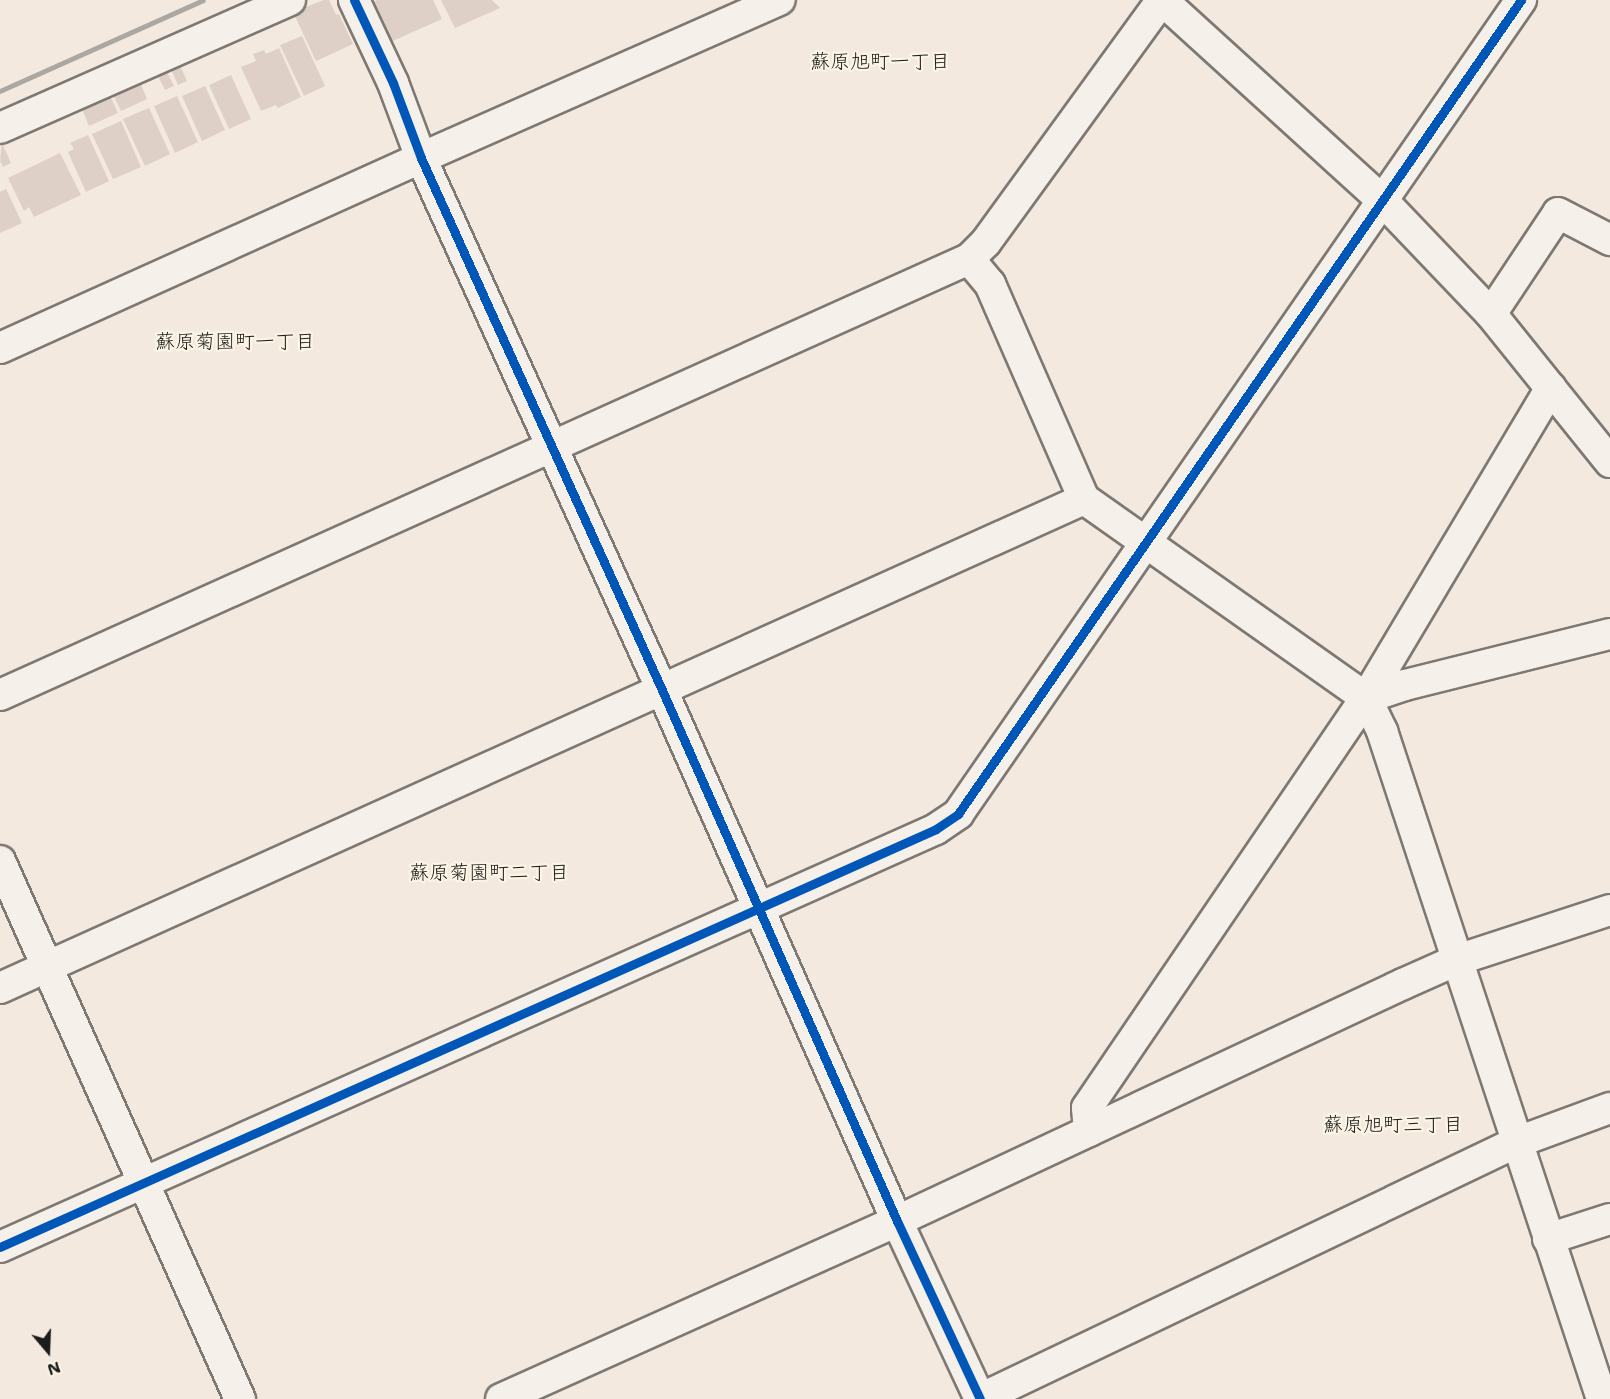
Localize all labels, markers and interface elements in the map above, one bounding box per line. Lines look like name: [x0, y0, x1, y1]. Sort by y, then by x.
district label: 蘇原旭町一丁目: [810, 49, 950, 73]
district label: 蘇原菊園町一丁目: [155, 329, 315, 353]
district label: 蘇原菊園町二丁目: [409, 860, 569, 884]
district label: 蘇原旭町三丁目: [1323, 1112, 1463, 1136]
north arrow: [18, 1321, 78, 1381]
text: N: [45, 1356, 63, 1380]

